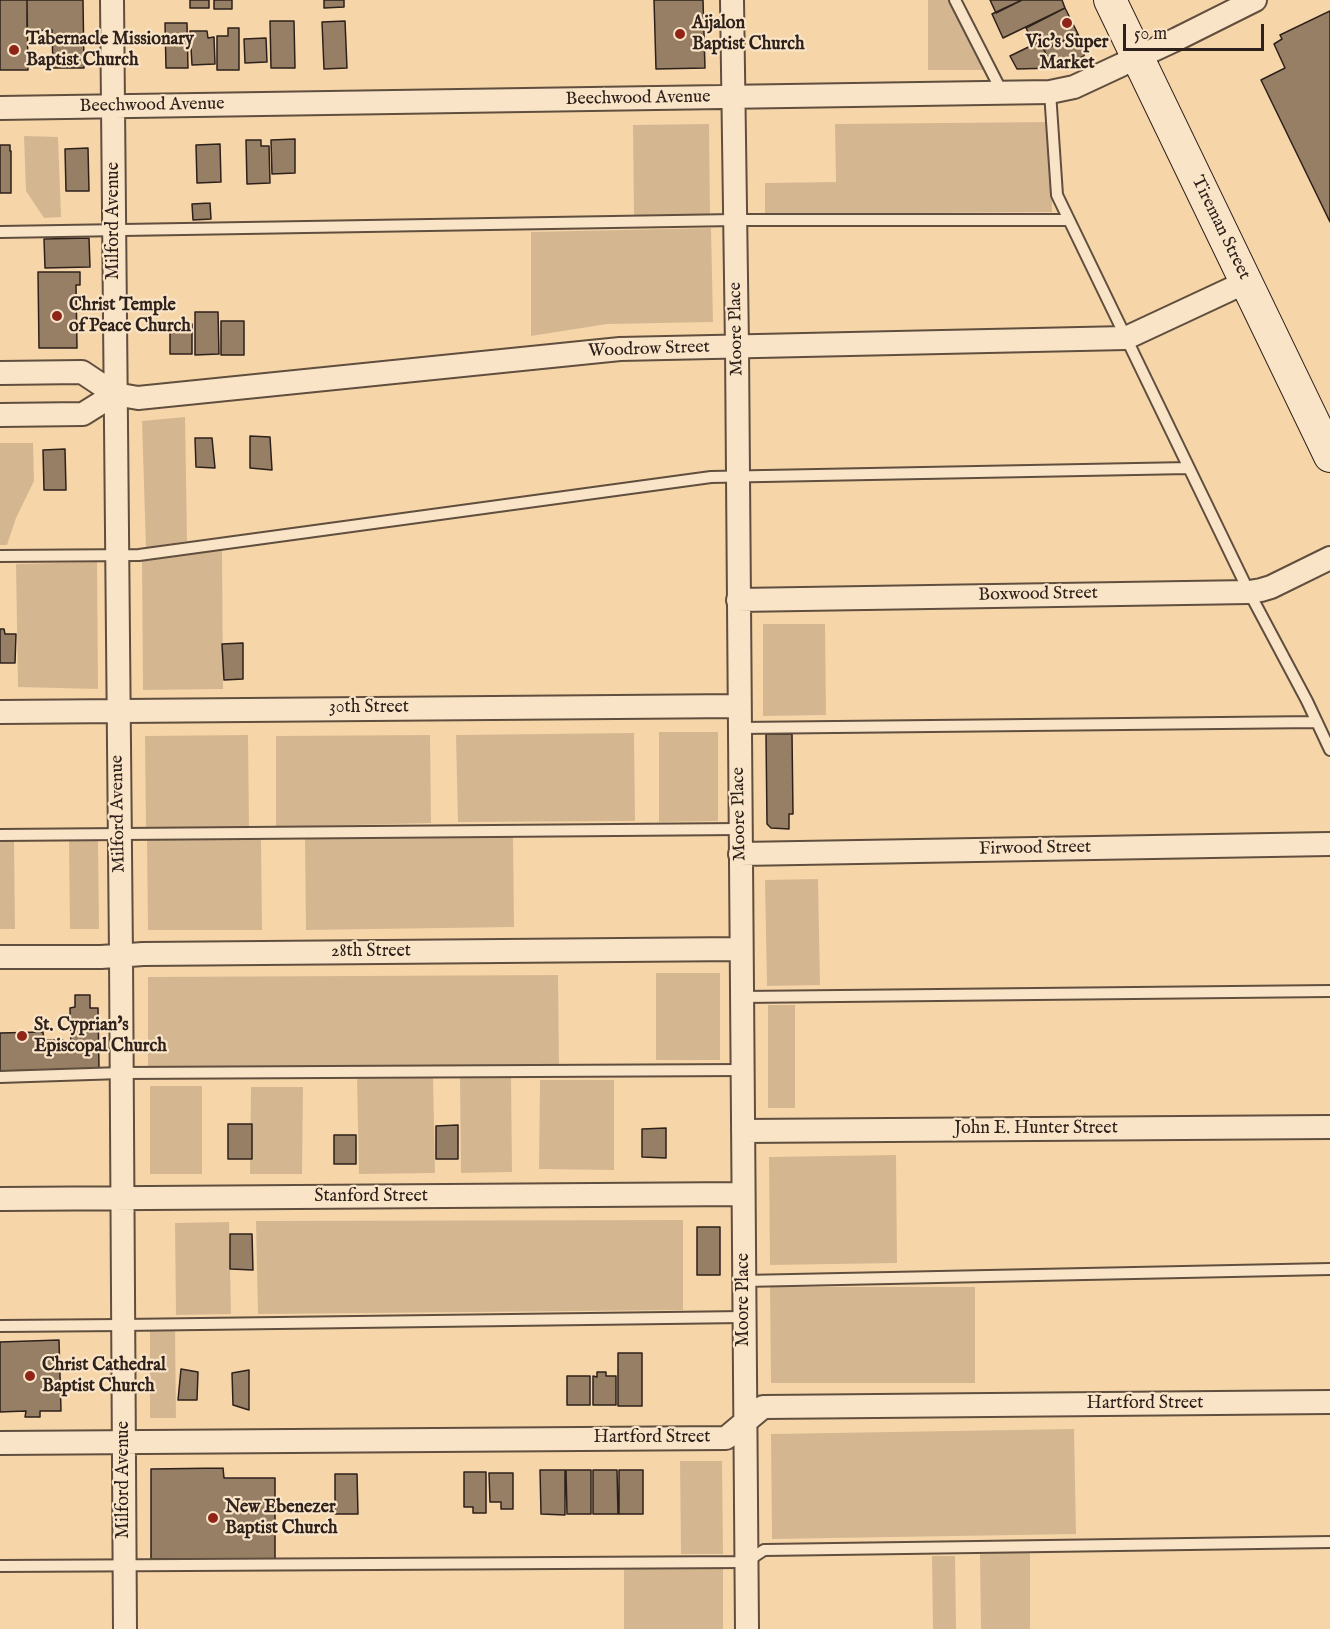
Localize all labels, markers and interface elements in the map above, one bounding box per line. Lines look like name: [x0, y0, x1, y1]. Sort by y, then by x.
scale bar: [1126, 12, 1267, 50]
place label: Aijalon Baptist Church: [692, 13, 804, 56]
marker: Vic's Super Market: [1060, 16, 1074, 30]
text: 50 m: [1134, 23, 1167, 46]
marker: Aijalon Baptist Church: [673, 27, 687, 41]
place label: Tabernacle Missionary Baptist Church: [26, 29, 194, 72]
place label: Vic's Super Market: [1026, 32, 1108, 74]
marker: Tabernacle Missionary Baptist Church: [7, 43, 21, 57]
street label: Beechwood Avenue: [565, 87, 711, 111]
street label: Beechwood Avenue: [79, 94, 225, 118]
street label: Milford Avenue: [103, 162, 125, 280]
street label: Tireman Street: [1186, 173, 1254, 283]
street label: Moore Place: [725, 282, 749, 376]
place label: Christ Temple of Peace Church: [69, 295, 191, 338]
marker: Christ Temple of Peace Church: [50, 309, 64, 323]
street label: Woodrow Street: [588, 337, 710, 363]
street label: Boxwood Street: [978, 583, 1098, 607]
street label: 30th Street: [329, 697, 409, 719]
street label: Milford Avenue: [107, 755, 131, 873]
street label: Moore Place: [728, 767, 752, 861]
street label: Firwood Street: [979, 837, 1091, 861]
street label: 28th Street: [331, 941, 411, 963]
place label: St. Cyprian's Episcopal Church: [34, 1015, 167, 1058]
marker: St. Cyprian's Episcopal Church: [15, 1029, 29, 1043]
street label: John E. Hunter Street: [954, 1118, 1118, 1140]
street label: Stanford Street: [314, 1186, 428, 1208]
street label: Moore Place: [733, 1253, 755, 1347]
place label: Christ Cathedral Baptist Church: [42, 1355, 166, 1398]
marker: Christ Cathedral Baptist Church: [23, 1369, 37, 1383]
street label: Hartford Street: [1087, 1393, 1203, 1415]
street label: Milford Avenue: [113, 1421, 135, 1539]
street label: Hartford Street: [594, 1427, 710, 1449]
place label: New Ebenezer Baptist Church: [225, 1497, 337, 1540]
marker: New Ebenezer Baptist Church: [206, 1511, 220, 1525]

